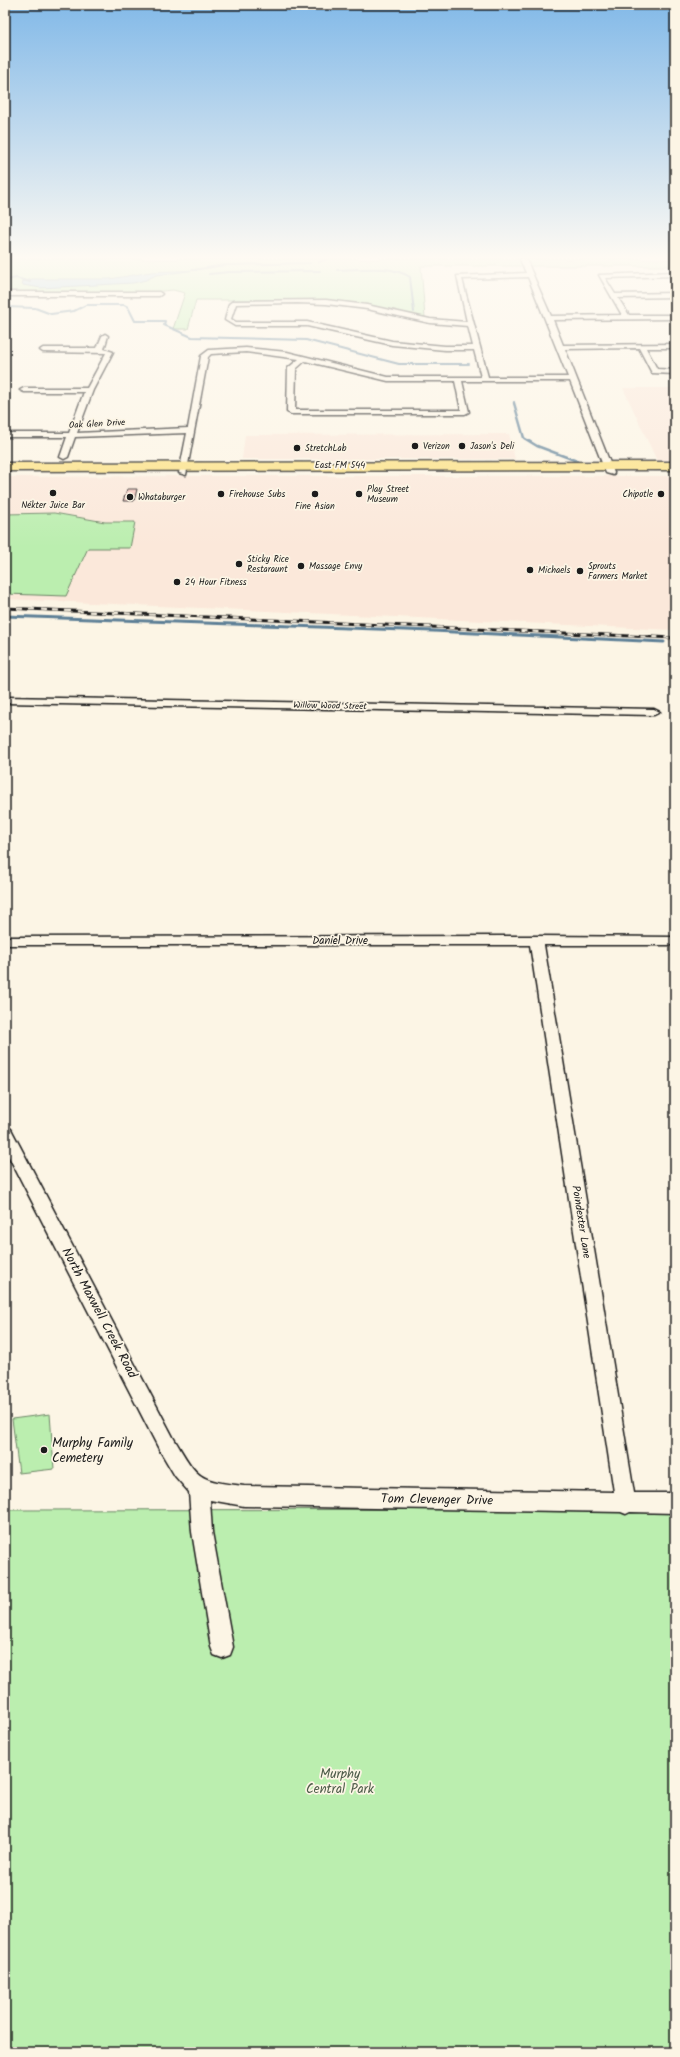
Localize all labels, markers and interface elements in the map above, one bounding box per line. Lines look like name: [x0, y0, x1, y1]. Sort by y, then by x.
street label: Oak Glen Drive: [68, 415, 126, 433]
place label: Verizon: [423, 439, 450, 454]
place label: Jason's Deli: [470, 439, 515, 454]
place label: StretchLab: [305, 441, 347, 456]
marker: Verizon: [410, 441, 420, 451]
marker: Jason's Deli: [457, 441, 467, 451]
marker: StretchLab: [292, 443, 302, 453]
street label: East FM 544: [315, 458, 365, 473]
place label: Play Street Museum: [367, 482, 409, 507]
place label: Firehouse Subs: [229, 487, 285, 502]
place label: Chipotle: [623, 487, 653, 502]
marker: Nékter Juice Bar: [48, 488, 58, 498]
marker: Firehouse Subs: [216, 489, 226, 499]
marker: Fine Asian: [310, 489, 320, 499]
marker: Play Street Museum: [354, 489, 364, 499]
marker: Chipotle: [656, 489, 666, 499]
place label: Whataburger: [138, 490, 186, 505]
marker: Whataburger: [125, 492, 135, 502]
place label: Nékter Juice Bar: [21, 498, 86, 513]
place label: Fine Asian: [295, 499, 335, 514]
place label: Sticky Rice Restaraunt: [247, 552, 289, 577]
marker: Sticky Rice Restaraunt: [234, 559, 244, 569]
place label: Massage Envy: [309, 559, 363, 574]
place label: Sprouts Farmers Market: [588, 559, 648, 584]
marker: Massage Envy: [296, 561, 306, 571]
place label: Michaels: [538, 563, 571, 578]
marker: Michaels: [525, 565, 535, 575]
marker: Sprouts Farmers Market: [575, 566, 585, 576]
place label: 24 Hour Fitness: [185, 575, 247, 590]
marker: 24 Hour Fitness: [172, 577, 182, 587]
street label: Willow Wood Street: [293, 698, 367, 714]
street label: Daniel Drive: [312, 932, 368, 950]
street label: Poindexter Lane: [566, 1184, 596, 1260]
street label: North Maxwell Creek Road: [56, 1244, 143, 1383]
place label: Murphy Family Cemetery: [52, 1433, 134, 1469]
marker: Murphy Family Cemetery: [39, 1445, 49, 1455]
street label: Tom Clevenger Drive: [381, 1489, 493, 1511]
park label: Murphy Central Park: [306, 1764, 375, 1800]

